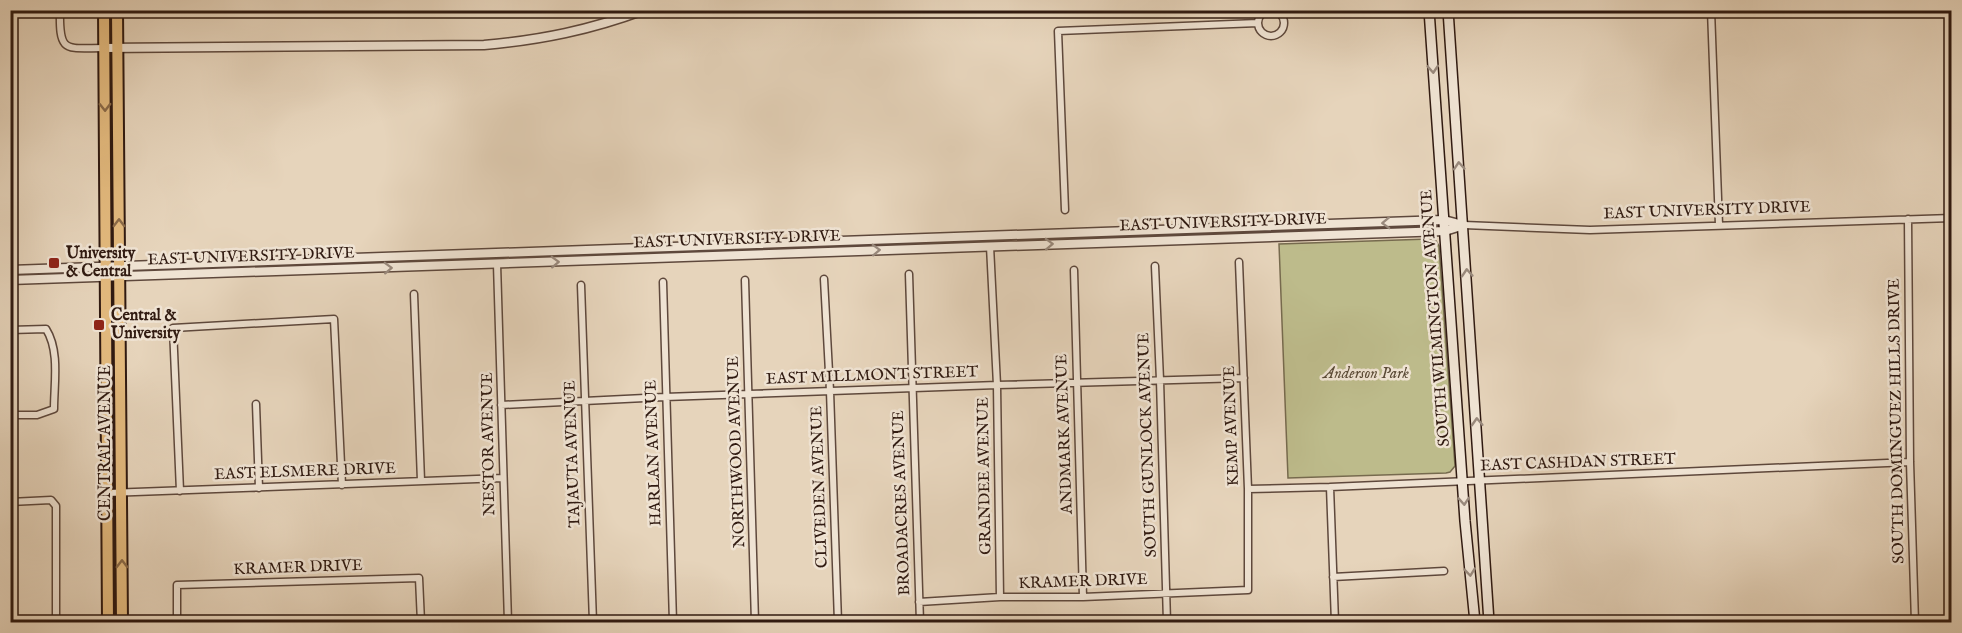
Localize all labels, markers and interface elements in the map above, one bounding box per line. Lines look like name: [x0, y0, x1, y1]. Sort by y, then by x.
one-way arrow: [1426, 64, 1439, 73]
one-way arrow: [98, 102, 111, 111]
one-way arrow: [1453, 162, 1466, 171]
street label: SOUTH WILMINGTON AVENUE: [1417, 189, 1455, 447]
street label: EAST UNIVERSITY DRIVE: [1603, 197, 1811, 225]
street label: EAST UNIVERSITY DRIVE: [1119, 209, 1327, 237]
one-way arrow: [1381, 216, 1390, 229]
one-way arrow: [113, 219, 125, 228]
street label: EAST UNIVERSITY DRIVE: [633, 226, 841, 254]
one-way arrow: [1044, 238, 1053, 250]
street label: EAST UNIVERSITY DRIVE: [147, 243, 355, 271]
place label: University & Central: [65, 244, 136, 282]
one-way arrow: [872, 244, 881, 257]
marker: University & Central: [47, 256, 61, 270]
one-way arrow: [551, 256, 560, 269]
one-way arrow: [383, 261, 392, 274]
one-way arrow: [1460, 268, 1473, 277]
street label: SOUTH DOMINGUEZ HILLS DRIVE: [1885, 278, 1909, 564]
place label: Central & University: [110, 306, 181, 344]
marker: Central & University: [92, 318, 106, 332]
street label: SOUTH GUNLOCK AVENUE: [1134, 332, 1162, 558]
street label: ANDMARK AVENUE: [1052, 353, 1078, 516]
street label: NORTHWOOD AVENUE: [724, 356, 750, 548]
street label: EAST MILLMONT STREET: [765, 362, 979, 390]
park label: Anderson Park: [1321, 364, 1409, 384]
street label: CENTRAL AVENUE: [96, 365, 116, 521]
street label: KEMP AVENUE: [1220, 365, 1244, 487]
street label: NESTOR AVENUE: [478, 372, 500, 516]
street label: TAJAUTA AVENUE: [560, 380, 586, 528]
street label: HARLAN AVENUE: [641, 380, 667, 526]
street label: GRANDEE AVENUE: [974, 397, 996, 555]
street label: CLIVEDEN AVENUE: [807, 405, 833, 569]
street label: BROADACRES AVENUE: [889, 410, 915, 596]
one-way arrow: [1470, 418, 1483, 427]
street label: EAST CASHDAN STREET: [1480, 450, 1677, 476]
street label: EAST ELSMERE DRIVE: [214, 459, 396, 485]
one-way arrow: [1457, 497, 1470, 506]
street label: KRAMER DRIVE: [233, 556, 363, 580]
one-way arrow: [116, 560, 128, 569]
one-way arrow: [1463, 567, 1476, 576]
street label: KRAMER DRIVE: [1018, 570, 1148, 594]

